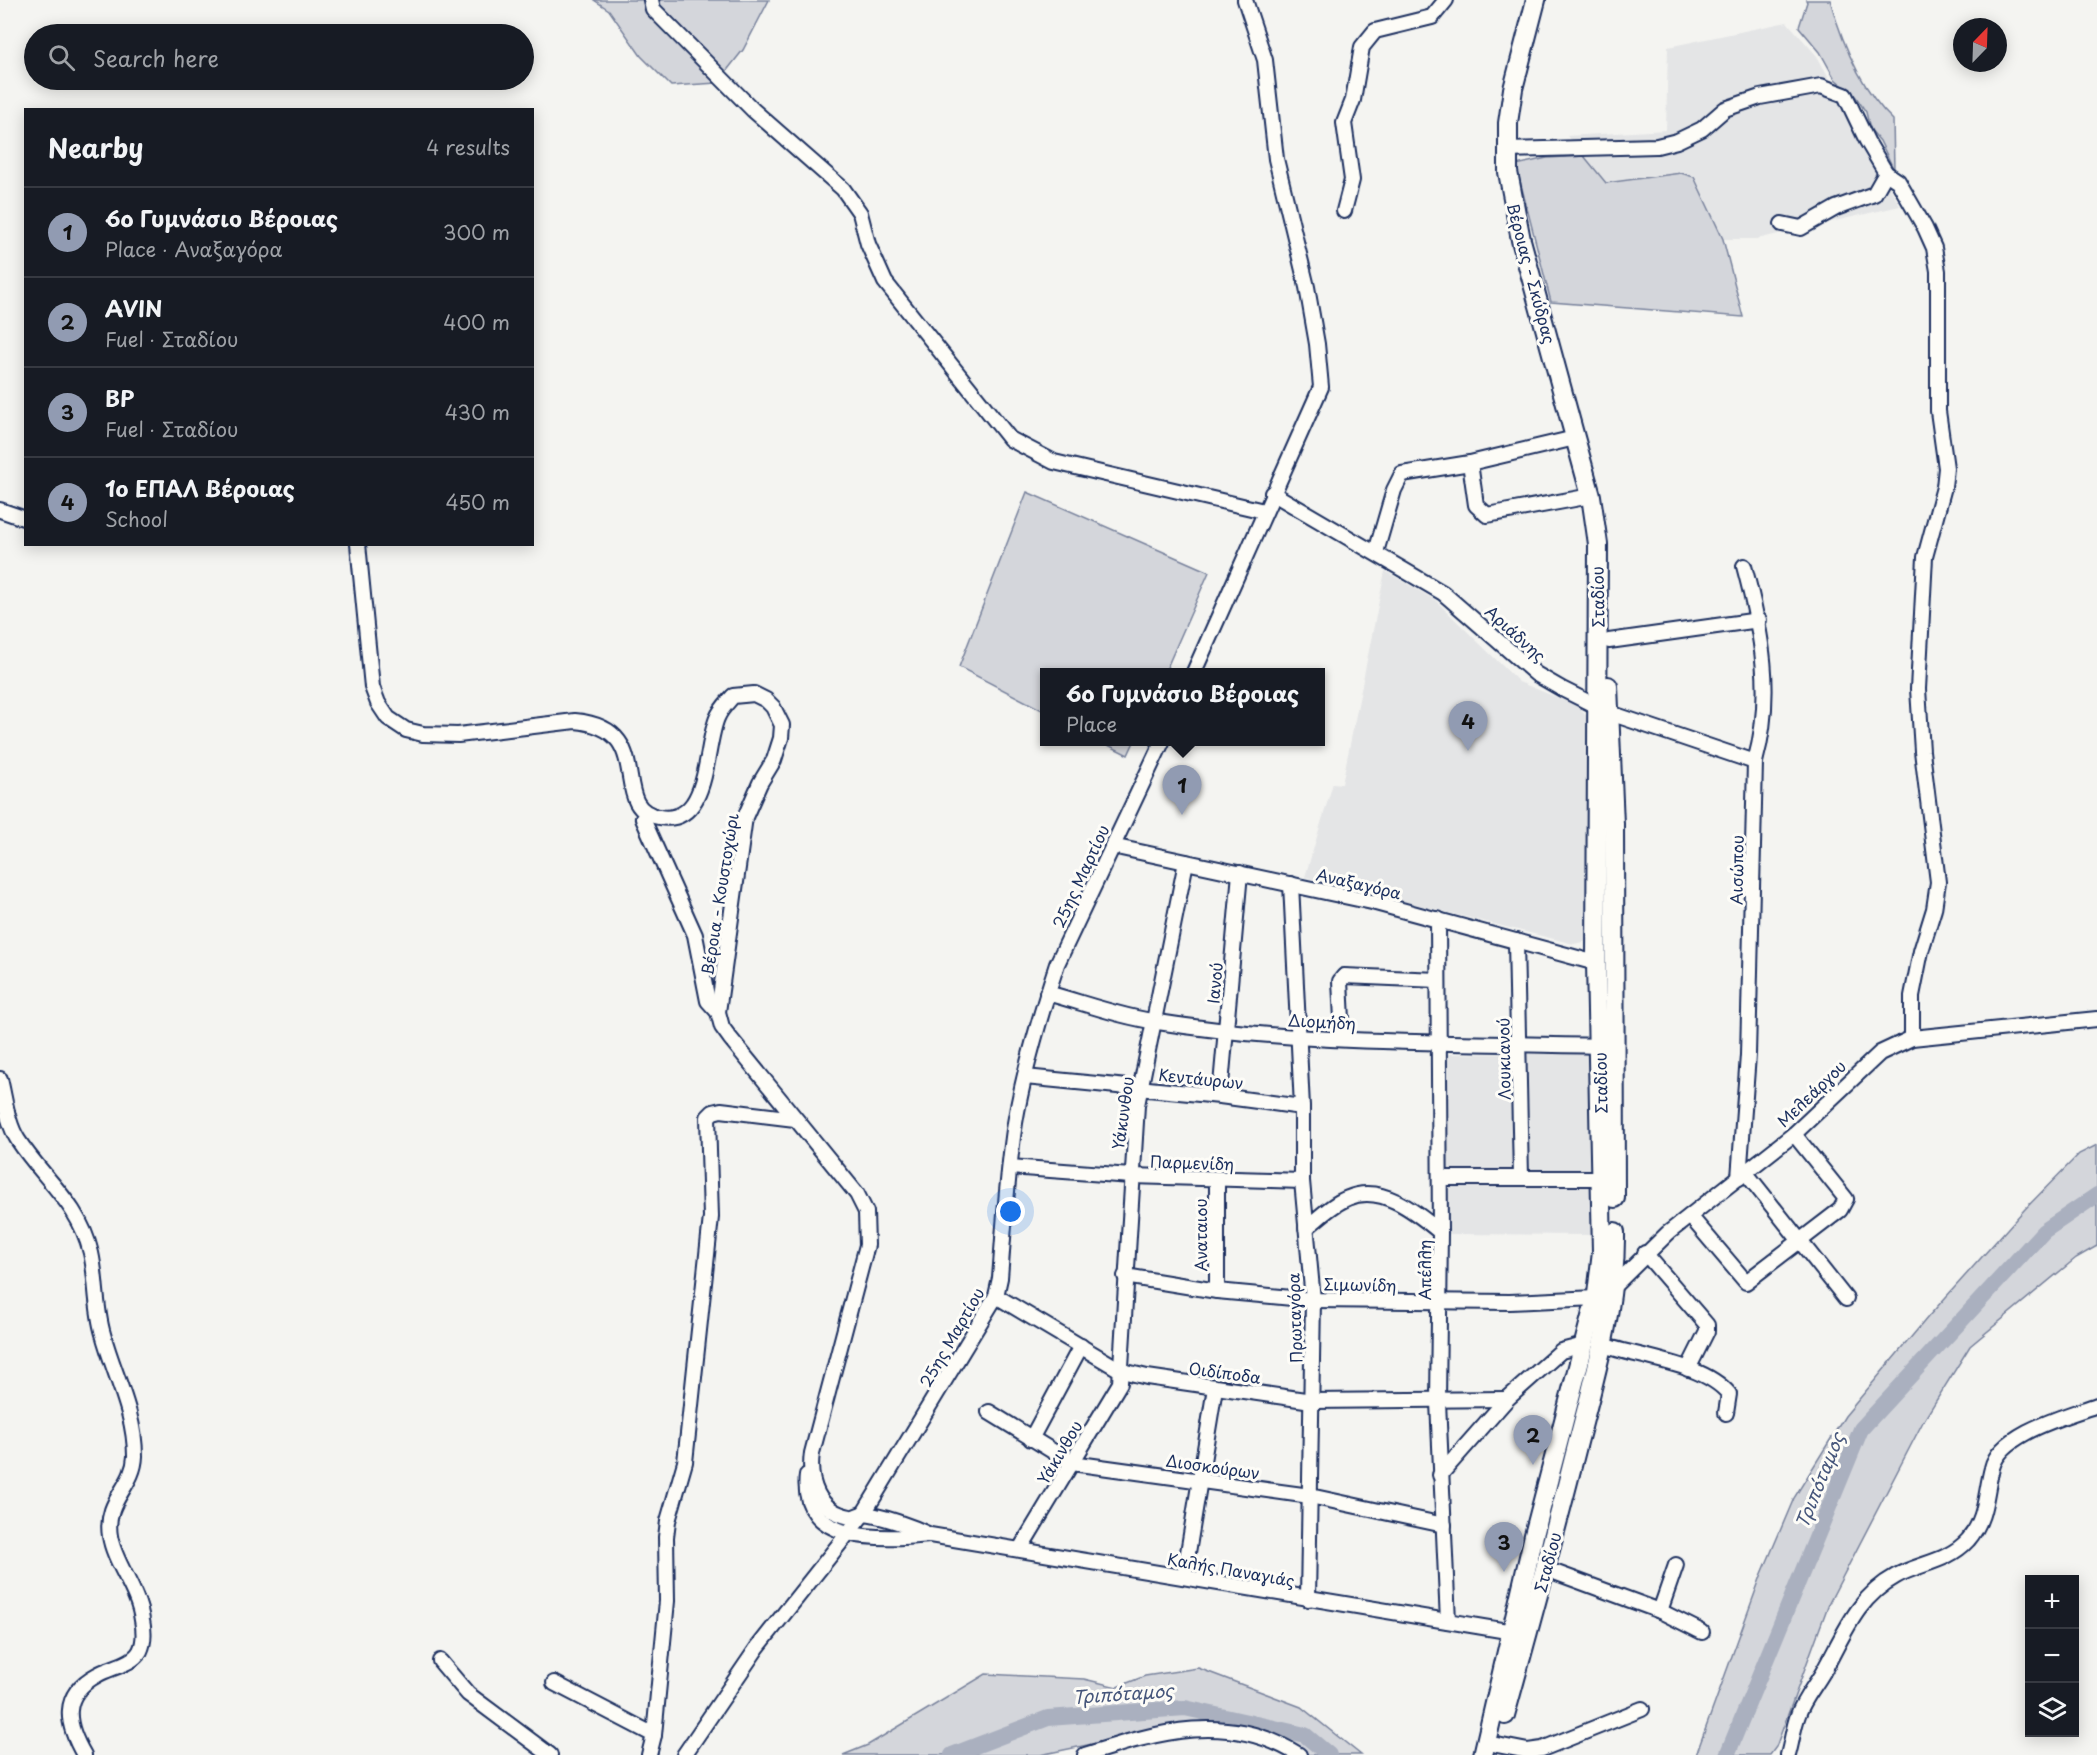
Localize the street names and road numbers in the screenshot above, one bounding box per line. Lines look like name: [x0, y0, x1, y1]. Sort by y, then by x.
street label: Βέροιας - Σκύδρας: [1502, 200, 1562, 346]
street label: Σταδίου: [1584, 566, 1610, 628]
street label: Αριάδνης: [1480, 599, 1552, 667]
street label: Βέροια - Κουστοχώρι: [694, 811, 744, 977]
street label: 25ης Μαρτίου: [1046, 820, 1114, 932]
street label: Αισώπου: [1723, 835, 1749, 905]
street label: Αναξαγόρα: [1314, 862, 1404, 905]
street label: Ιανού: [1200, 961, 1228, 1005]
street label: Διομήδη: [1287, 1007, 1357, 1035]
street label: Λουκιανού: [1490, 1018, 1516, 1100]
street label: Σταδίου: [1587, 1052, 1613, 1114]
street label: Μελεάργου: [1771, 1054, 1851, 1132]
street label: Κεντάυρων: [1157, 1062, 1245, 1094]
street label: Υάκυνθου: [1105, 1075, 1139, 1151]
street label: Παρμενίδη: [1149, 1149, 1235, 1175]
street label: Αναταιου: [1188, 1198, 1212, 1272]
street label: Απέλλη: [1412, 1240, 1436, 1300]
street label: Σιμωνίδη: [1323, 1271, 1397, 1297]
street label: Πρωταγόρα: [1280, 1272, 1308, 1363]
street label: 25ης Μαρτίου: [913, 1283, 989, 1391]
street label: Οιδίποδα: [1187, 1355, 1263, 1389]
street label: Υάκινθου: [1030, 1415, 1088, 1489]
street label: Διοσκούρων: [1164, 1448, 1262, 1484]
street label: Σταδίου: [1527, 1529, 1567, 1595]
street label: Καλής Παναγιάς: [1166, 1546, 1296, 1592]

